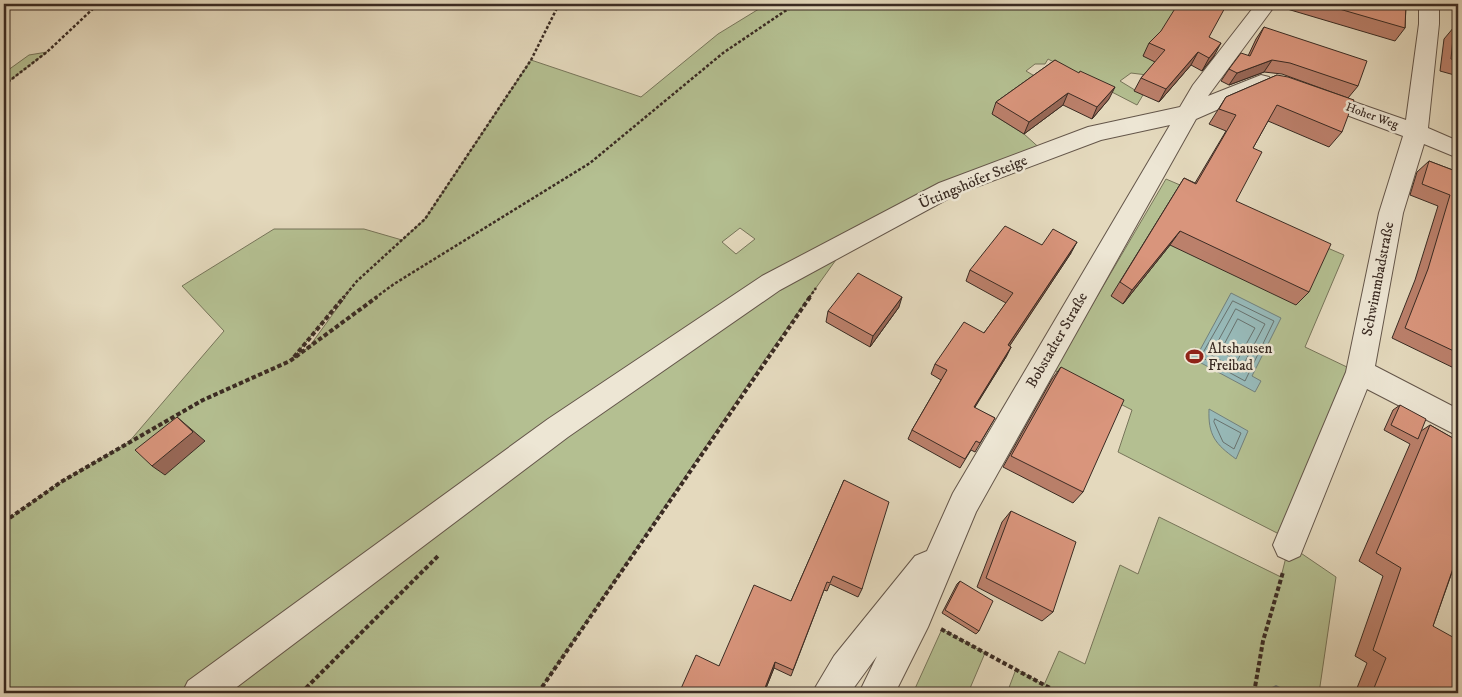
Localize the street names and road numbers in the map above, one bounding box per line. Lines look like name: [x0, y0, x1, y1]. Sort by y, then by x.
street label: Hoher Weg: [1344, 100, 1401, 133]
street label: Üttingshöfer Steige: [916, 151, 1030, 213]
street label: Schwimmbadstraße: [1358, 220, 1398, 338]
street label: Bobstadter Straße: [1022, 289, 1092, 391]

